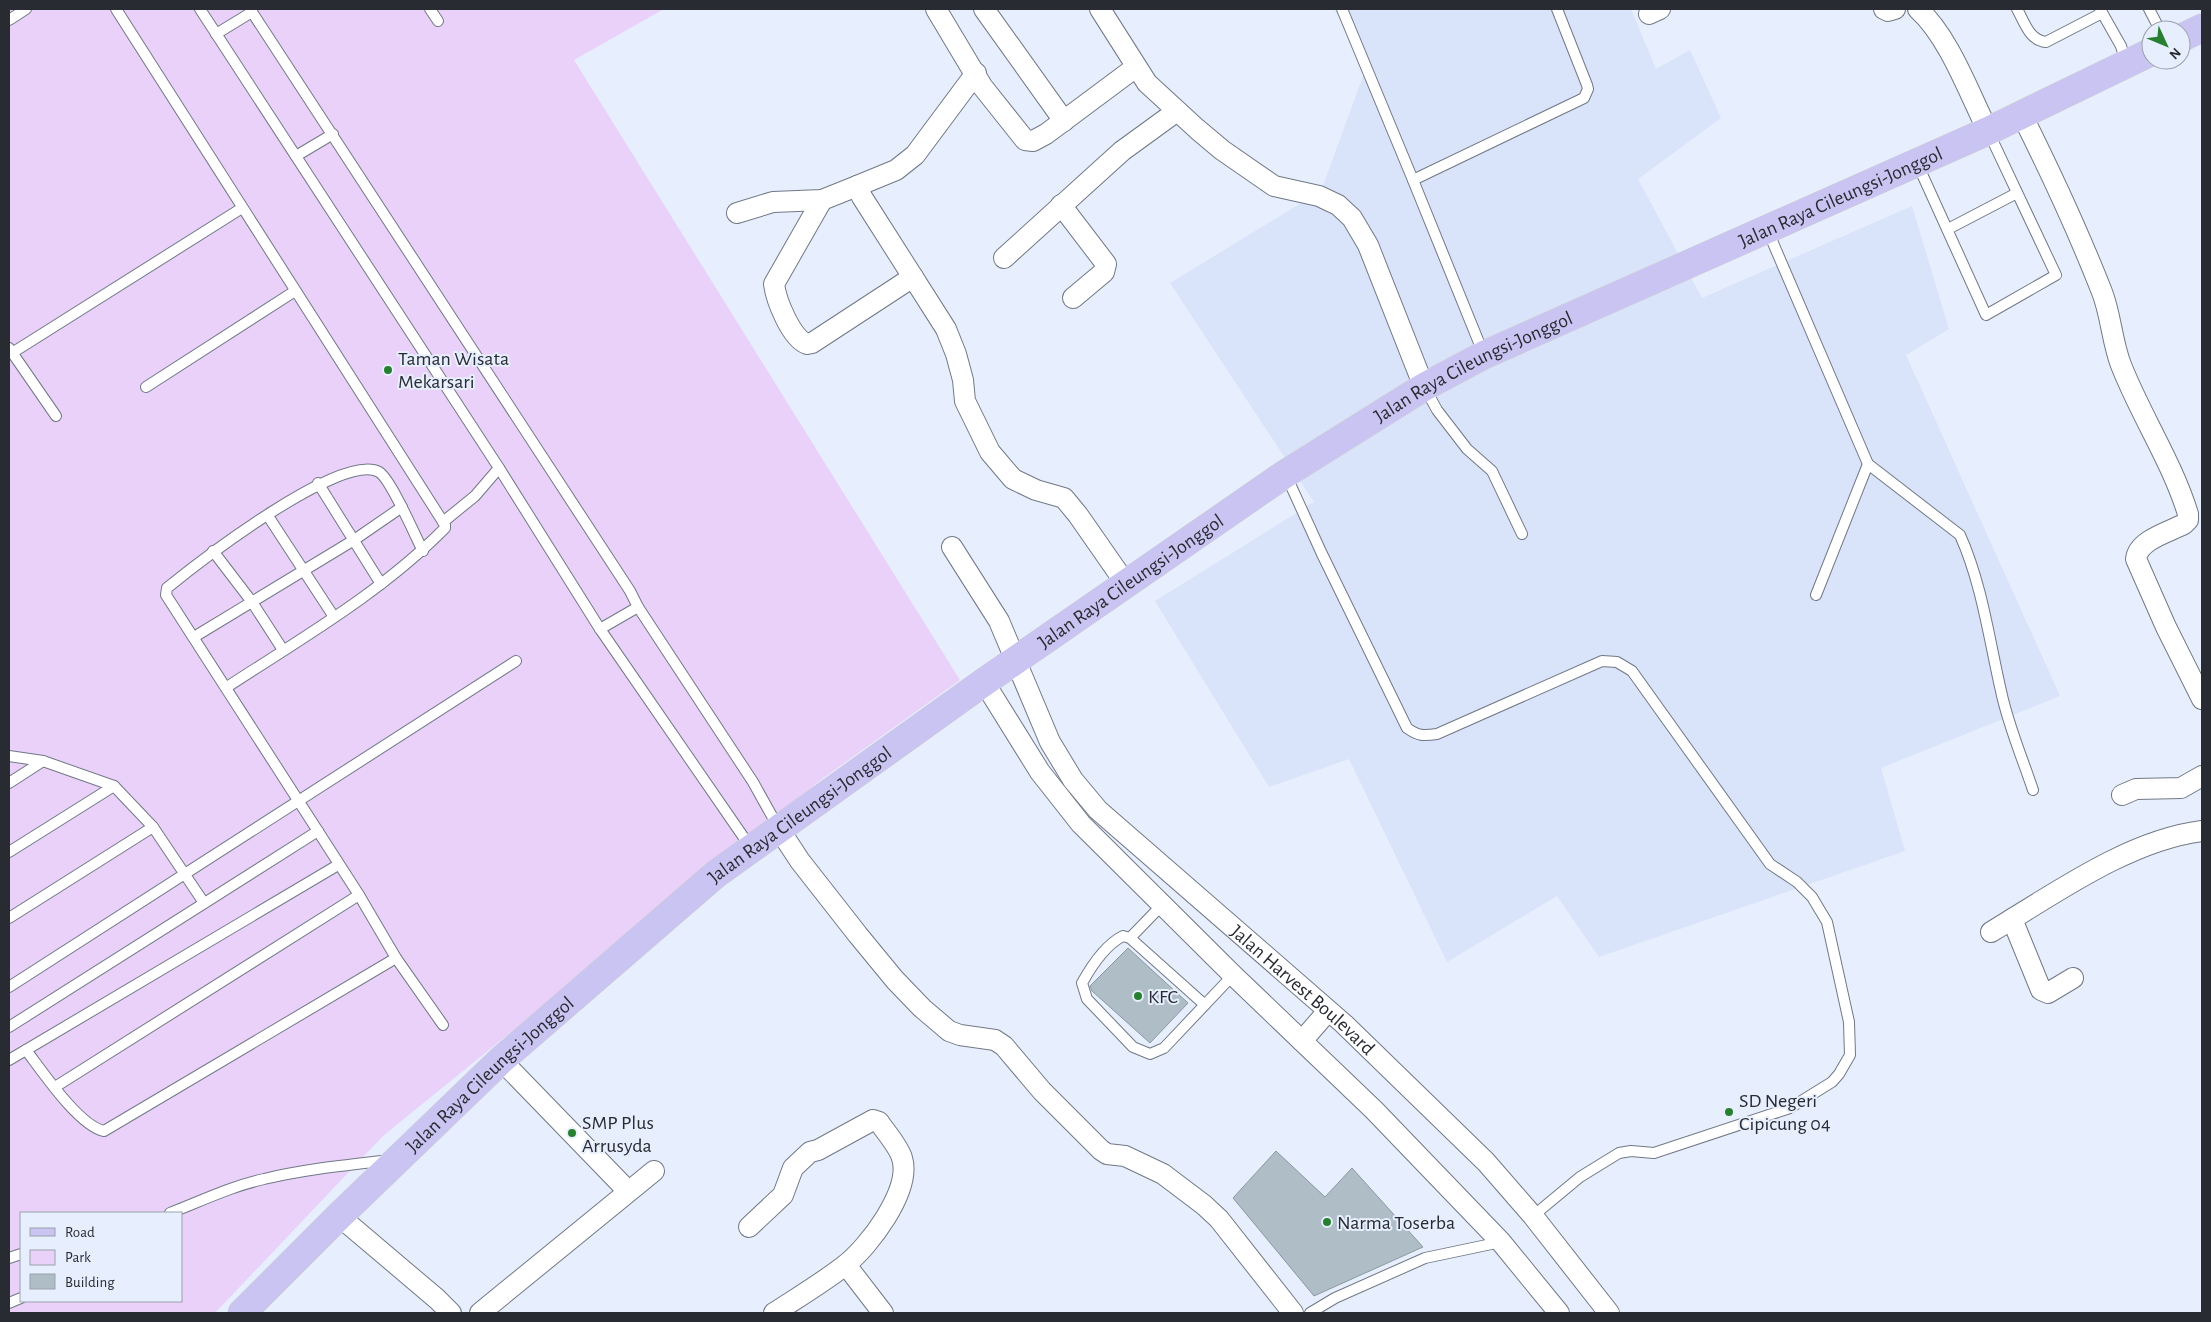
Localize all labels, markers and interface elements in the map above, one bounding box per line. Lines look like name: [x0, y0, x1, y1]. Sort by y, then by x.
north arrow: [2141, 20, 2191, 70]
text: N: [2166, 45, 2183, 62]
street label: Jalan Raya Cileungsi-Jonggol: [1736, 144, 1946, 251]
street label: Jalan Raya Cileungsi-Jonggol: [1371, 308, 1576, 427]
place label: Taman Wisata Mekarsari: [398, 349, 509, 392]
marker: Taman Wisata Mekarsari: [382, 364, 394, 376]
street label: Jalan Raya Cileungsi-Jonggol: [1035, 511, 1227, 653]
street label: Jalan Raya Cileungsi-Jonggol: [704, 743, 895, 887]
street label: Jalan Harvest Boulevard: [1227, 921, 1378, 1059]
place label: KFC: [1148, 987, 1178, 1007]
marker: KFC: [1132, 990, 1144, 1002]
street label: Jalan Raya Cileungsi-Jonggol: [402, 993, 578, 1157]
place label: SD Negeri Cipicung 04: [1739, 1091, 1831, 1134]
marker: SD Negeri Cipicung 04: [1723, 1106, 1735, 1118]
place label: SMP Plus Arrusyda: [582, 1113, 654, 1156]
marker: SMP Plus Arrusyda: [566, 1127, 578, 1139]
legend: [20, 1212, 182, 1302]
place label: Narma Toserba: [1337, 1213, 1455, 1233]
marker: Narma Toserba: [1321, 1216, 1333, 1228]
text: Road: [65, 1225, 95, 1240]
text: Park: [65, 1250, 91, 1265]
text: Building: [65, 1275, 115, 1290]

